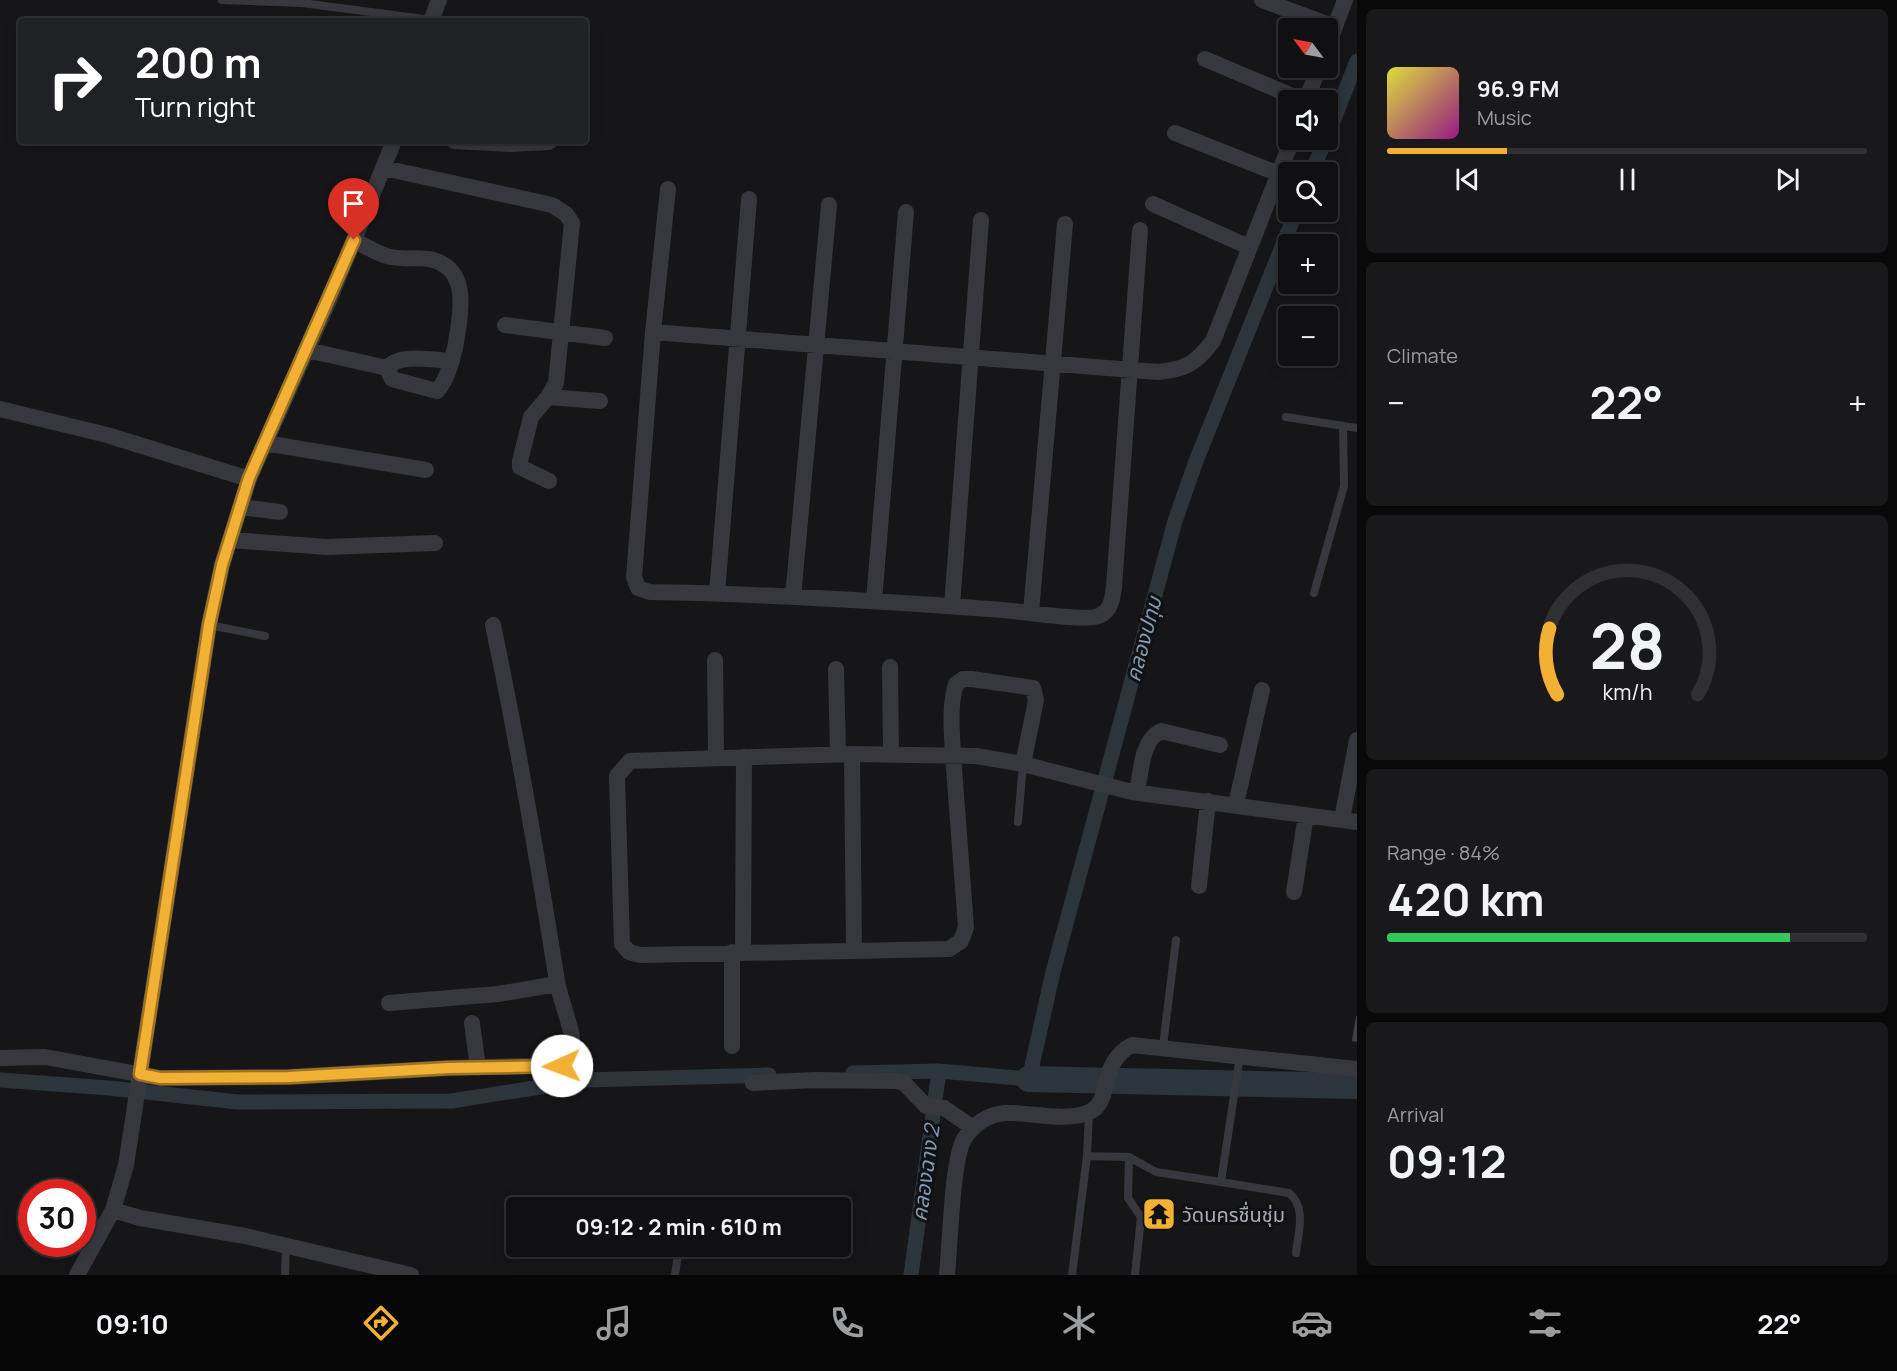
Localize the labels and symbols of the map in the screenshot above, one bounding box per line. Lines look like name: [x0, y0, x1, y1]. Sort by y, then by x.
north arrow: [1278, 18, 1338, 78]
pin: [328, 178, 379, 240]
water label: คลองปทุม: [1118, 592, 1168, 684]
position arrow: [530, 1034, 594, 1098]
water label: คลองฉาง 2: [904, 1121, 946, 1223]
speed limit sign: 30: [18, 1179, 96, 1257]
temple icon: วัดนครชื่นชุ่ม: [1141, 1196, 1177, 1232]
place label: วัดนครชื่นชุ่ม: [1182, 1201, 1285, 1228]

